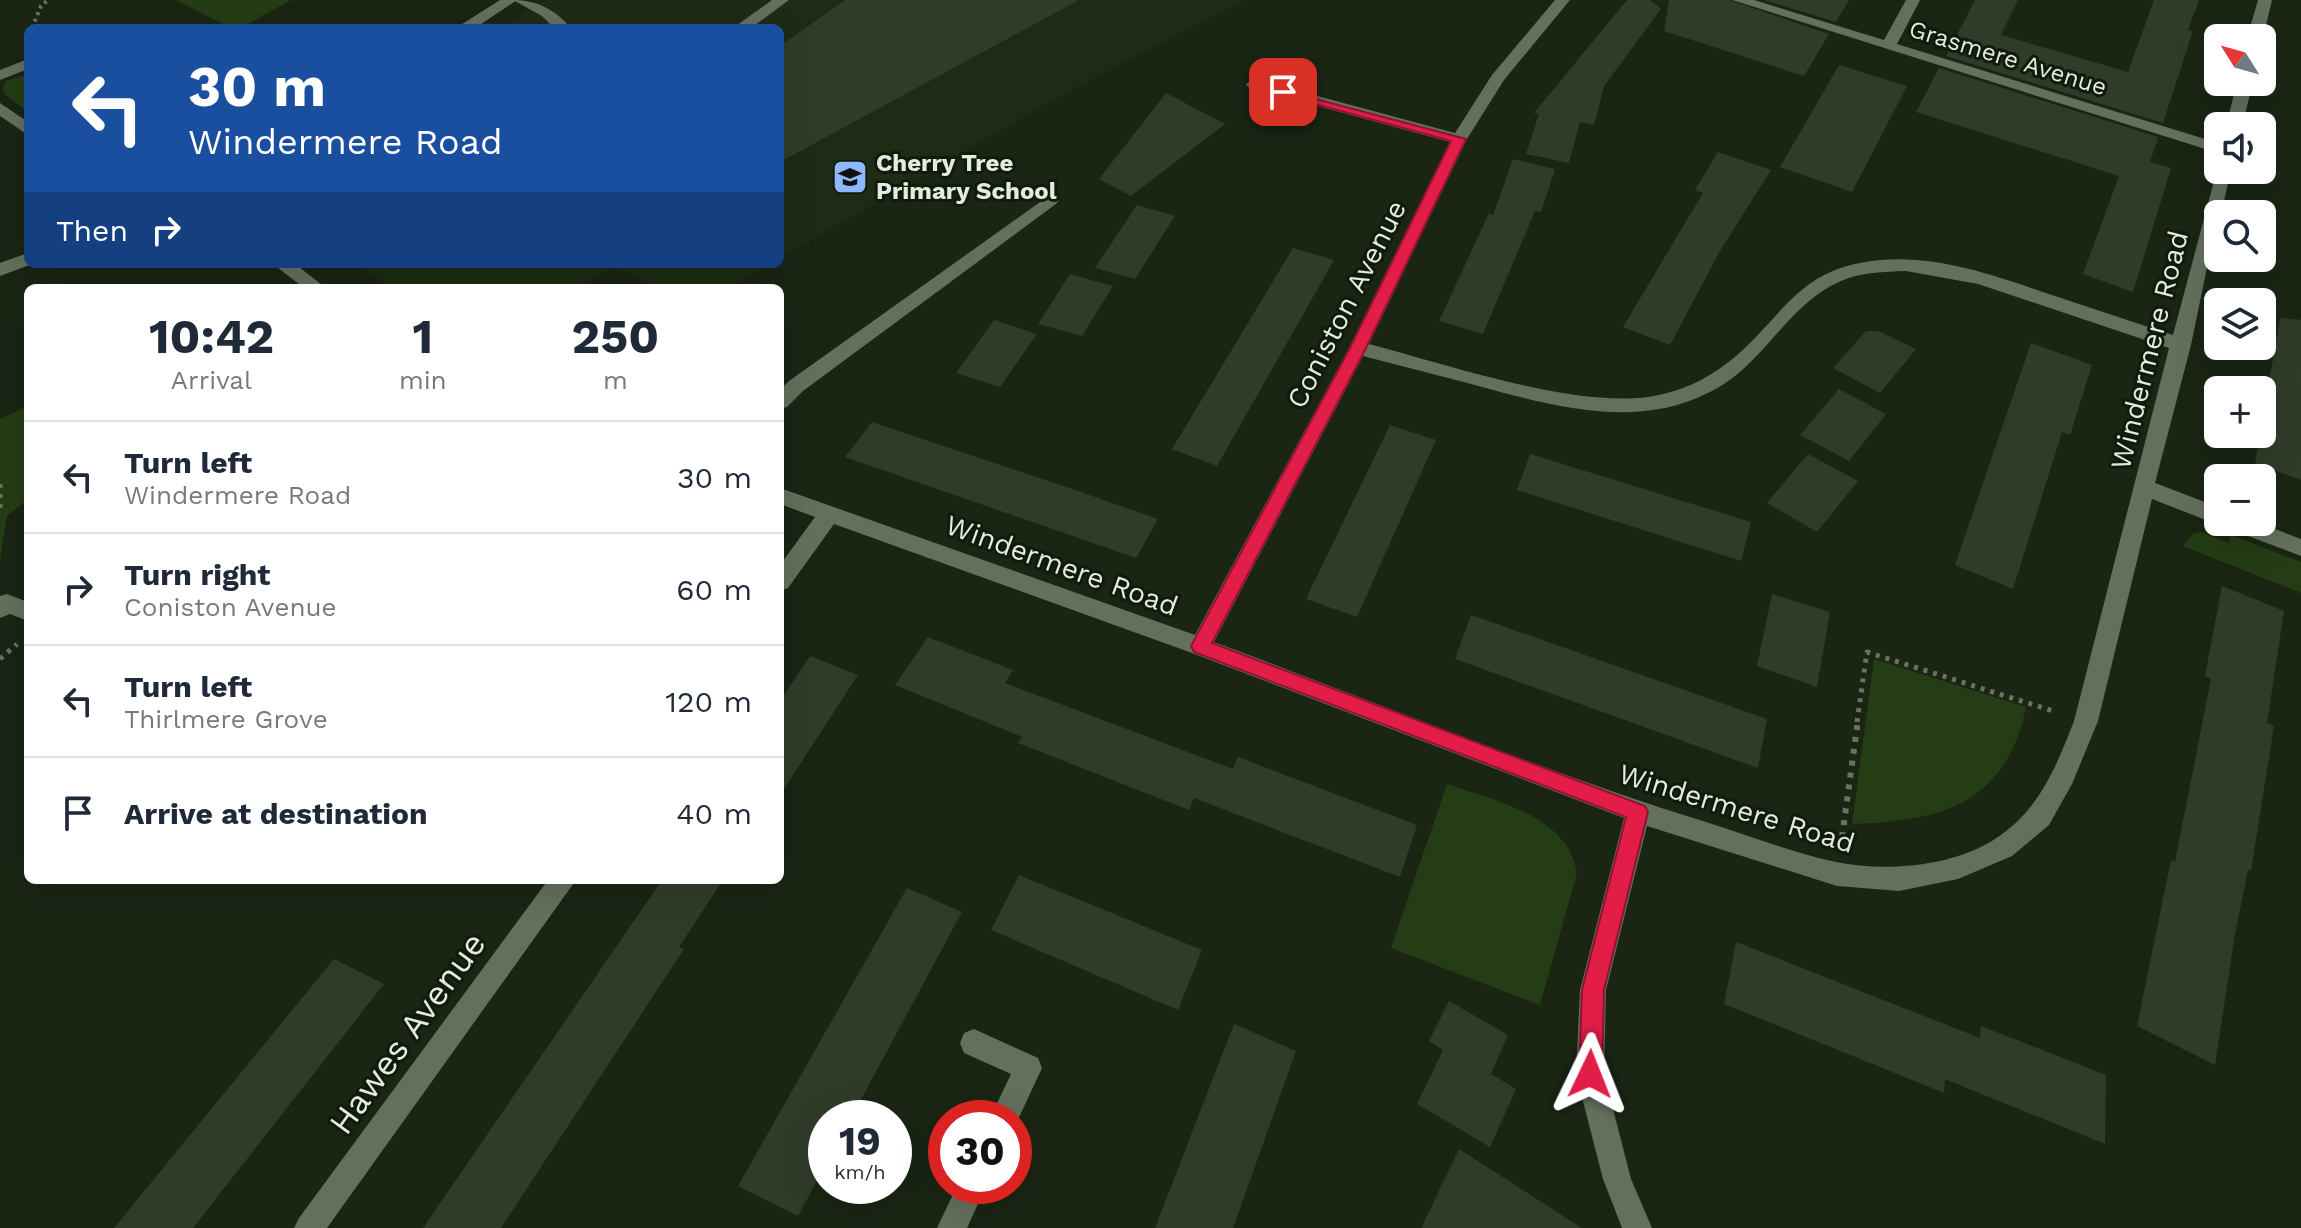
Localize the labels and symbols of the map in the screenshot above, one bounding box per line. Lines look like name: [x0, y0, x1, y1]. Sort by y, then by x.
street label: Grasmere Avenue: [1906, 15, 2110, 101]
north arrow: [2204, 24, 2276, 96]
pin: [1249, 58, 1317, 126]
place label: Cherry Tree Primary School: [876, 149, 1057, 205]
school or university icon: Cherry Tree Primary School: [831, 158, 869, 196]
street label: Coniston Avenue: [1280, 195, 1413, 414]
street label: Windermere Road: [2104, 227, 2195, 473]
street label: Windermere Road: [941, 508, 1182, 623]
street label: Windermere Road: [1615, 757, 1859, 860]
street label: Hawes Avenue: [320, 924, 494, 1142]
position arrow: [1548, 1032, 1632, 1116]
speed limit sign: 30: [928, 1100, 1032, 1204]

